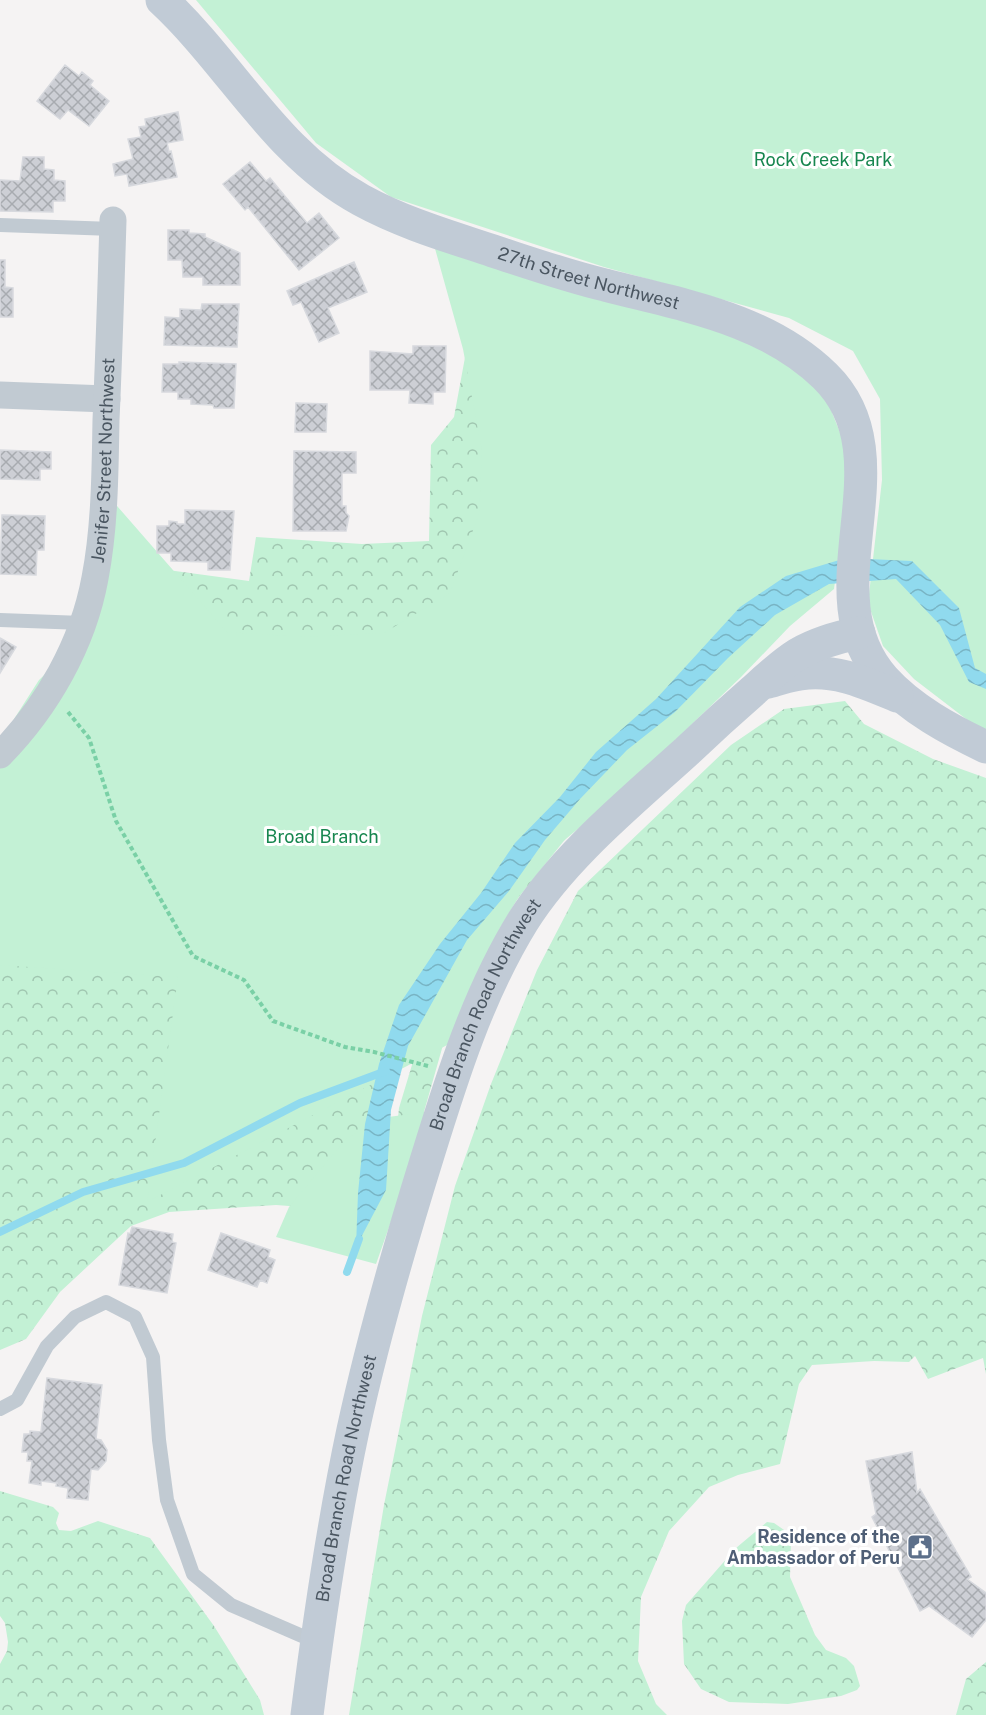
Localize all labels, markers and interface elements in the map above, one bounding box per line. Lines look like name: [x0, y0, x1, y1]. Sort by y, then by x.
park label: Rock Creek Park: [754, 149, 892, 170]
street label: 27th Street Northwest: [495, 242, 682, 313]
street label: Jenifer Street Northwest: [87, 357, 119, 564]
park label: Broad Branch: [265, 826, 379, 847]
street label: Broad Branch Road Northwest: [425, 894, 545, 1133]
street label: Broad Branch Road Northwest: [312, 1352, 380, 1604]
place label: Residence of the Ambassador of Peru: [727, 1526, 900, 1568]
public building icon: Residence of the Ambassador of Peru: [905, 1532, 935, 1562]

